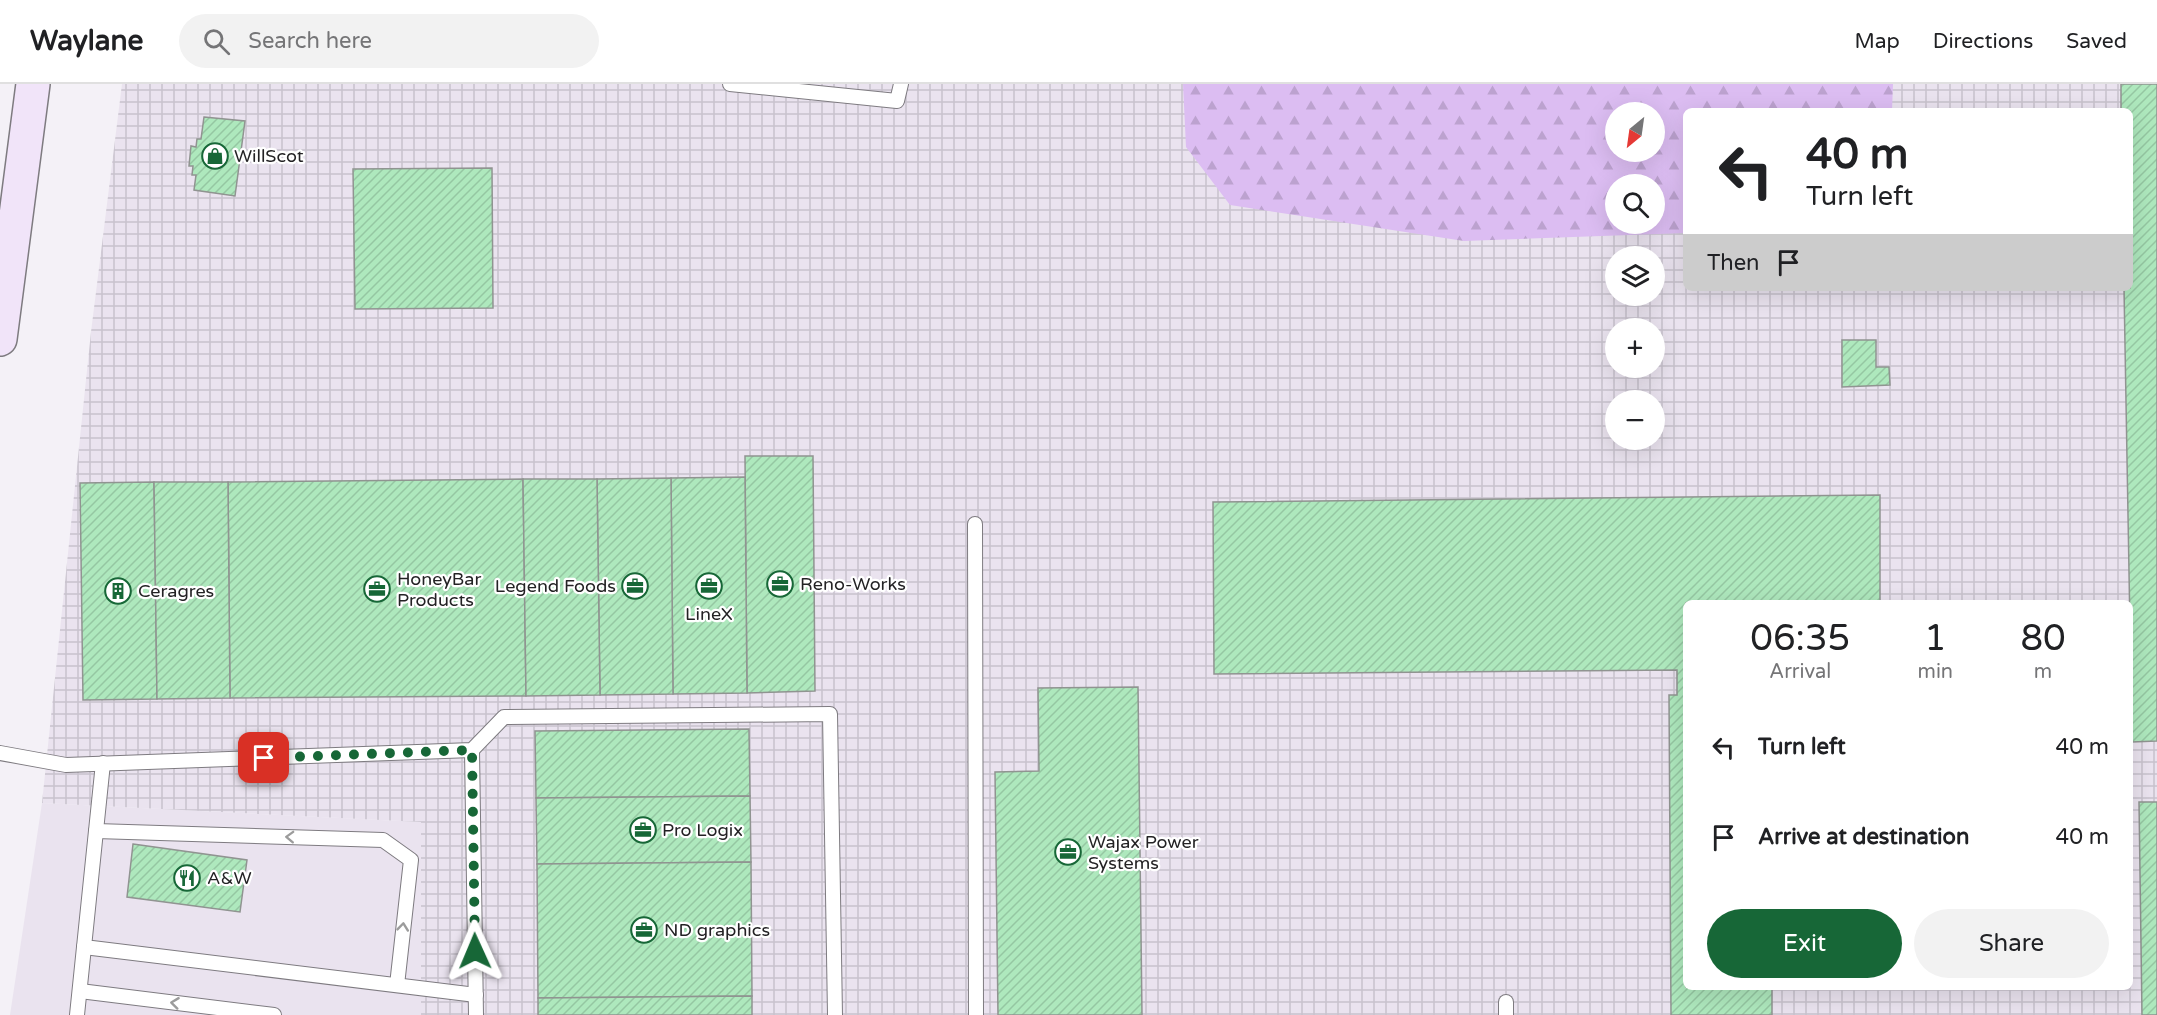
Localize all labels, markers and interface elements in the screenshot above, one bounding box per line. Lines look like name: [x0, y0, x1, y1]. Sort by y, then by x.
search box: [179, 14, 599, 68]
text: Waylane: [30, 24, 143, 58]
icon: search: [200, 25, 233, 58]
text: Search here: [248, 28, 372, 54]
text: Map: [1854, 29, 1900, 54]
text: Directions: [1933, 29, 2033, 54]
text: Saved: [2066, 29, 2127, 54]
north arrow: [1605, 102, 1665, 162]
map controls: [1605, 102, 1665, 450]
text: 40 m: [1806, 129, 1908, 180]
icon: left: [1707, 132, 1785, 210]
shop icon: WillScot: [200, 141, 230, 171]
place label: WillScot: [234, 145, 304, 167]
button: search: [1605, 174, 1665, 234]
text: Turn left: [1806, 180, 1913, 213]
button: layers: [1605, 246, 1665, 306]
icon: arrive: [1772, 246, 1805, 279]
text: Then: [1707, 250, 1760, 276]
button: +: [1605, 318, 1665, 378]
button: −: [1605, 390, 1665, 450]
place label: HoneyBar Products: [397, 568, 481, 611]
office icon: Reno-Works: [765, 569, 795, 599]
office icon: Legend Foods: [620, 571, 650, 601]
office icon: LineX: [694, 571, 724, 601]
place label: Reno-Works: [800, 573, 906, 595]
office icon: HoneyBar Products: [362, 574, 392, 604]
place label: Legend Foods: [495, 575, 616, 597]
building icon: Ceragres: [103, 576, 133, 606]
place label: Ceragres: [138, 580, 214, 602]
place label: LineX: [685, 603, 733, 625]
text: 06:35: [1750, 617, 1850, 660]
text: 1: [1924, 617, 1947, 660]
text: 80: [2020, 617, 2066, 660]
text: Arrival: [1769, 660, 1831, 684]
text: min: [1918, 660, 1953, 684]
text: m: [2034, 660, 2052, 684]
icon: left: [1707, 731, 1740, 764]
pin: [238, 732, 289, 783]
text: Turn left: [1758, 734, 1846, 760]
text: 40 m: [2055, 734, 2109, 760]
icon: arrive: [247, 741, 280, 774]
office icon: Pro Logix: [628, 815, 658, 845]
place label: Pro Logix: [662, 819, 743, 841]
icon: arrive: [1707, 821, 1740, 854]
text: Arrive at destination: [1758, 824, 1969, 850]
text: 40 m: [2055, 824, 2109, 850]
one-way arrow: [285, 831, 294, 843]
place label: Wajax Power Systems: [1088, 831, 1199, 874]
office icon: Wajax Power Systems: [1053, 837, 1083, 867]
restaurant icon: A&W: [172, 863, 202, 893]
place label: A&W: [207, 867, 252, 889]
button: Exit: [1707, 909, 1902, 978]
button: Share: [1914, 909, 2109, 978]
office icon: ND graphics: [629, 915, 659, 945]
position arrow: [443, 919, 507, 983]
place label: ND graphics: [664, 919, 770, 941]
one-way arrow: [397, 923, 409, 932]
one-way arrow: [170, 997, 179, 1009]

